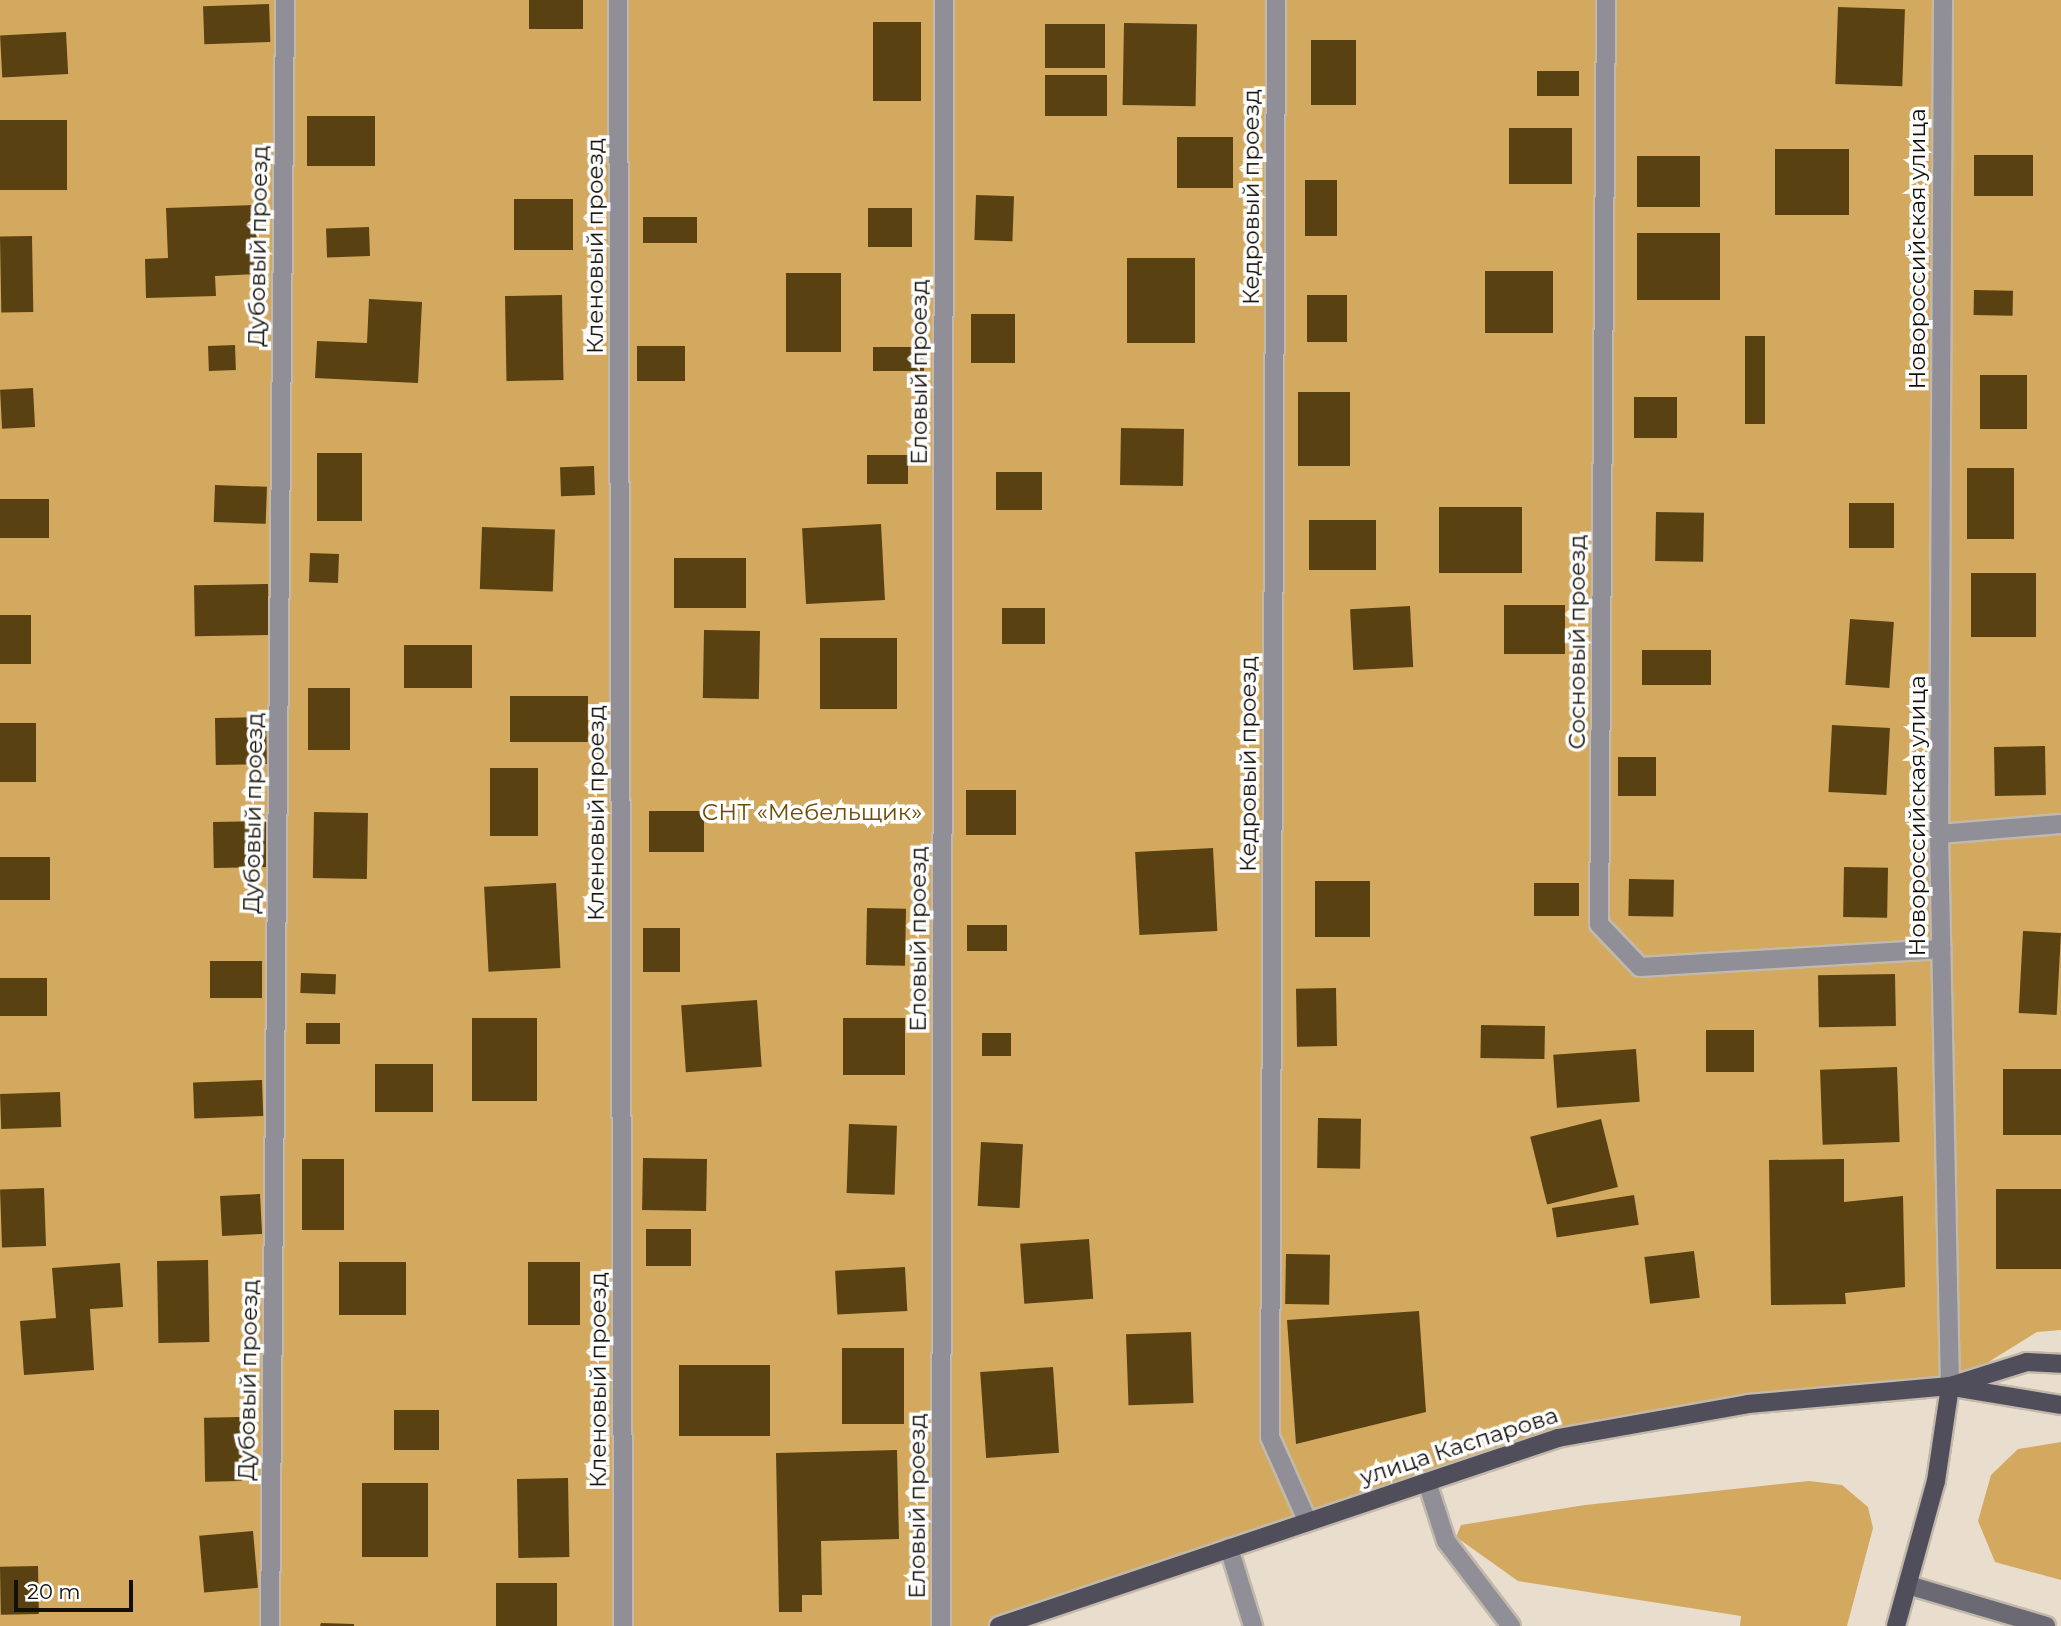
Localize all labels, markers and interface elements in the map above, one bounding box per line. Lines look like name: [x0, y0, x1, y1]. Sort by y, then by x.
street label: Кедровый проезд: [1237, 89, 1265, 305]
street label: Новороссийская улица: [1903, 108, 1931, 390]
street label: Кленовый проезд: [581, 138, 609, 354]
street label: Дубовый проезд: [242, 145, 274, 347]
street label: Еловый проезд: [905, 279, 933, 465]
street label: Сосновый проезд: [1563, 535, 1591, 749]
street label: Кедровый проезд: [1234, 656, 1262, 872]
street label: Новороссийская улица: [1903, 675, 1931, 957]
street label: Кленовый проезд: [582, 705, 610, 921]
street label: Дубовый проезд: [237, 712, 269, 914]
park label: СНТ «Мебельщик»: [702, 798, 922, 826]
street label: Еловый проезд: [904, 846, 932, 1032]
street label: Кленовый проезд: [584, 1272, 612, 1488]
street label: Дубовый проезд: [232, 1279, 264, 1481]
street label: улица Каспарова: [1356, 1401, 1562, 1491]
street label: Еловый проезд: [903, 1413, 931, 1599]
scale bar: [18, 1566, 136, 1610]
text: 20 m: [27, 1579, 81, 1604]

